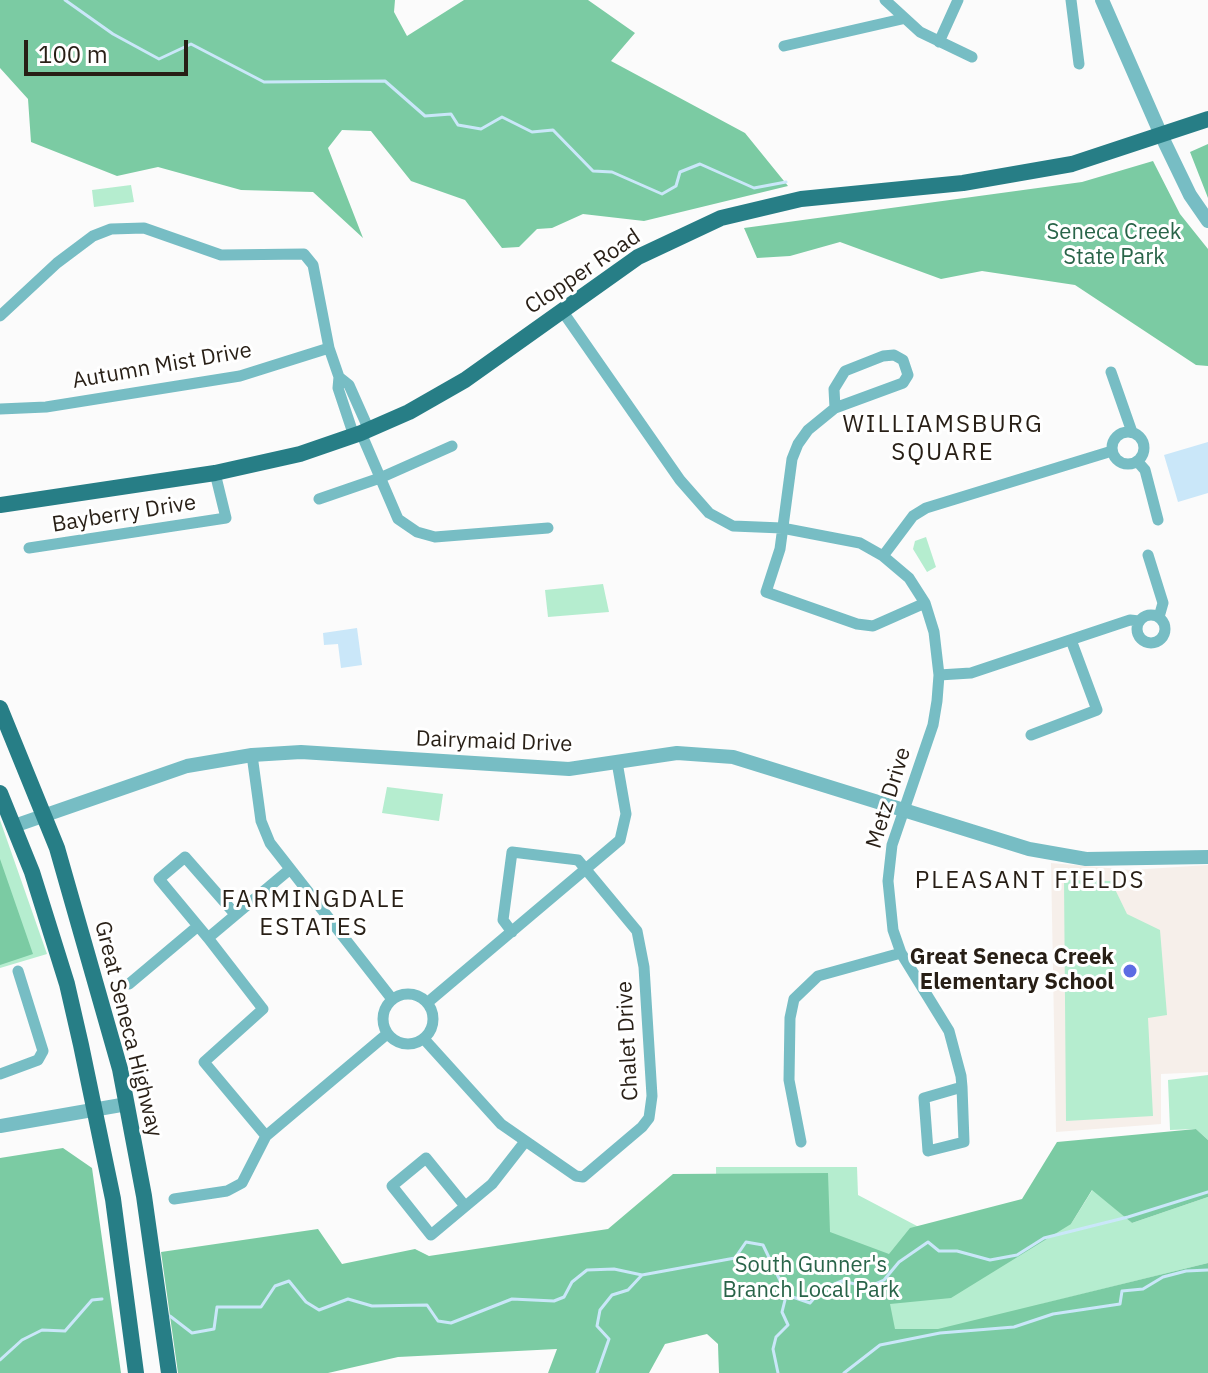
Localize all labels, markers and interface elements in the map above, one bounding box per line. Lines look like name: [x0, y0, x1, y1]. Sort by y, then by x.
scale bar: [28, 24, 192, 74]
text: 100 m: [38, 38, 108, 70]
park label: Seneca Creek State Park: [1047, 220, 1181, 272]
street label: Clopper Road: [520, 224, 646, 320]
street label: Autumn Mist Drive: [70, 337, 254, 395]
district label: WILLIAMSBURG SQUARE: [842, 411, 1044, 467]
street label: Bayberry Drive: [50, 490, 198, 538]
street label: Dairymaid Drive: [415, 726, 573, 758]
street label: Metz Drive: [861, 744, 917, 852]
district label: PLEASANT FIELDS: [915, 867, 1145, 895]
district label: FARMINGDALE ESTATES: [221, 886, 407, 942]
street label: Great Seneca Highway: [88, 918, 168, 1140]
place label: Great Seneca Creek Elementary School: [910, 945, 1114, 996]
marker: Great Seneca Creek Elementary School: [1121, 962, 1139, 980]
street label: Chalet Drive: [612, 980, 644, 1102]
park label: South Gunner's Branch Local Park: [723, 1253, 899, 1304]

